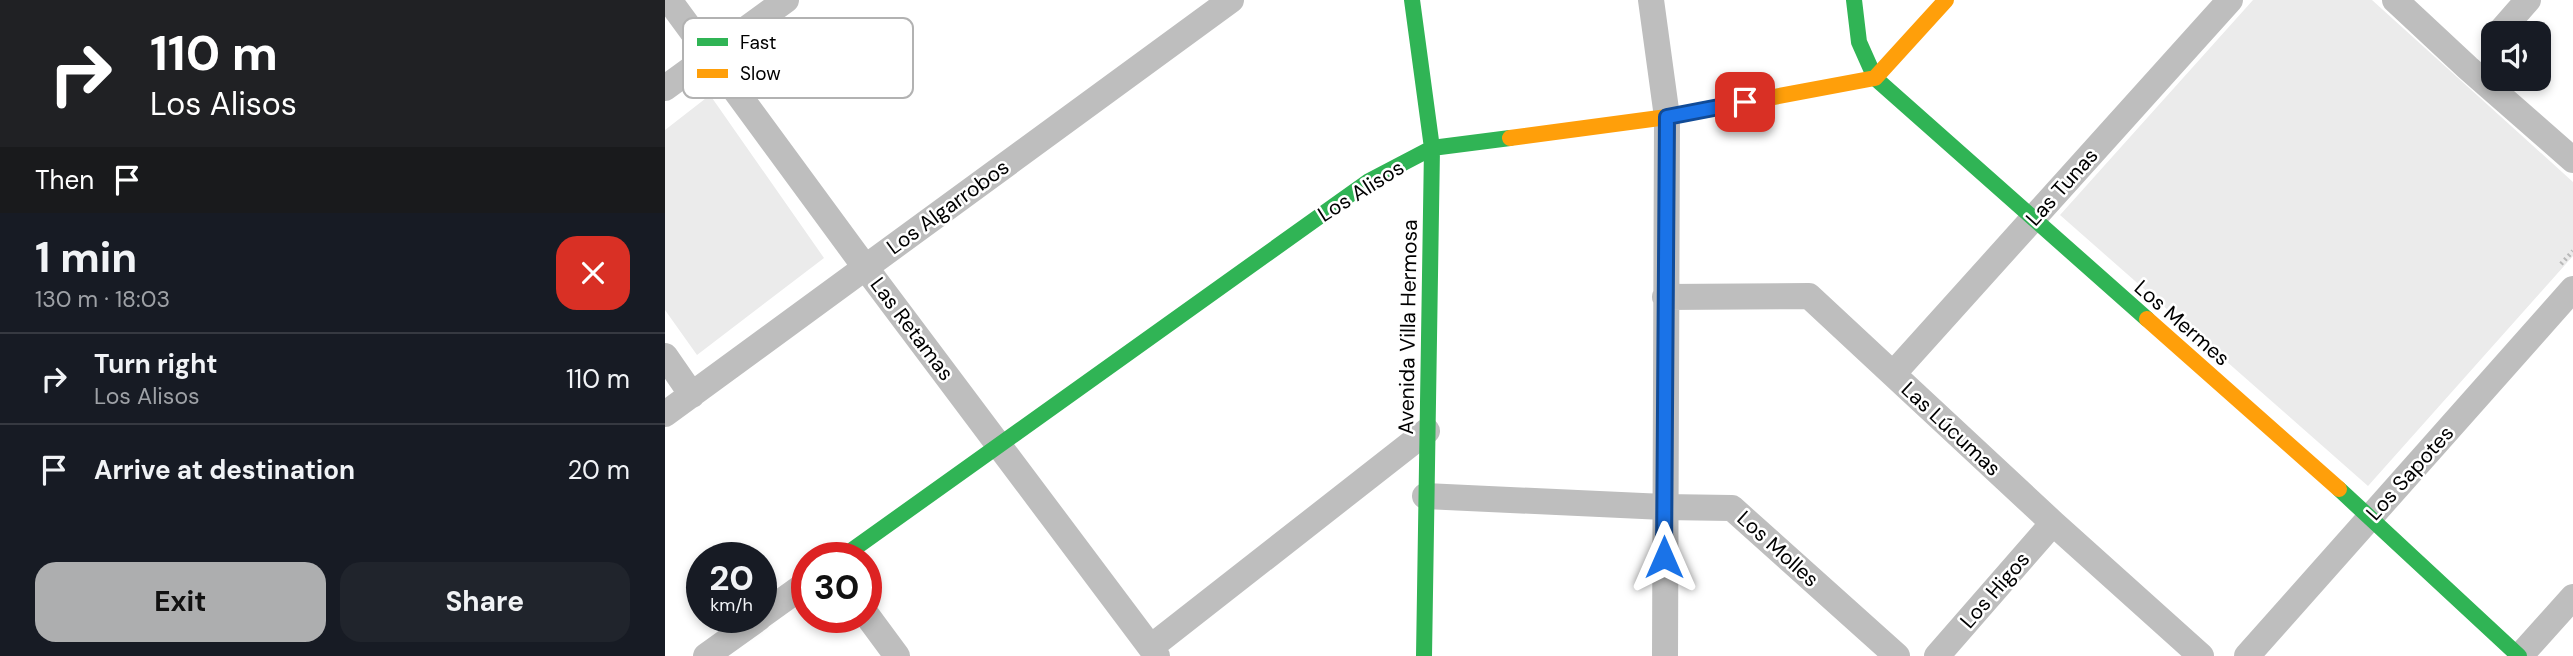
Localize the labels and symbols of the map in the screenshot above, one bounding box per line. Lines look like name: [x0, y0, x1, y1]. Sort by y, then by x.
legend: [683, 18, 913, 98]
text: Fast: [740, 30, 776, 55]
text: Slow: [740, 61, 781, 86]
pin: [1715, 72, 1775, 132]
street label: Las Tunas: [2020, 142, 2104, 232]
street label: Los Algarrobos: [881, 153, 1015, 261]
street label: Los Alisos: [1313, 154, 1409, 228]
street label: Avenida Villa Hermosa: [1392, 219, 1424, 435]
street label: Las Retamas: [864, 272, 960, 386]
street label: Los Mermes: [2128, 274, 2236, 372]
street label: Las Lúcumas: [1895, 376, 2007, 482]
street label: Los Sapotes: [2360, 420, 2460, 526]
street label: Los Molles: [1731, 505, 1825, 593]
position arrow: [1627, 520, 1701, 594]
speed limit sign: 30: [791, 542, 882, 633]
street label: Los Higos: [1954, 546, 2036, 634]

